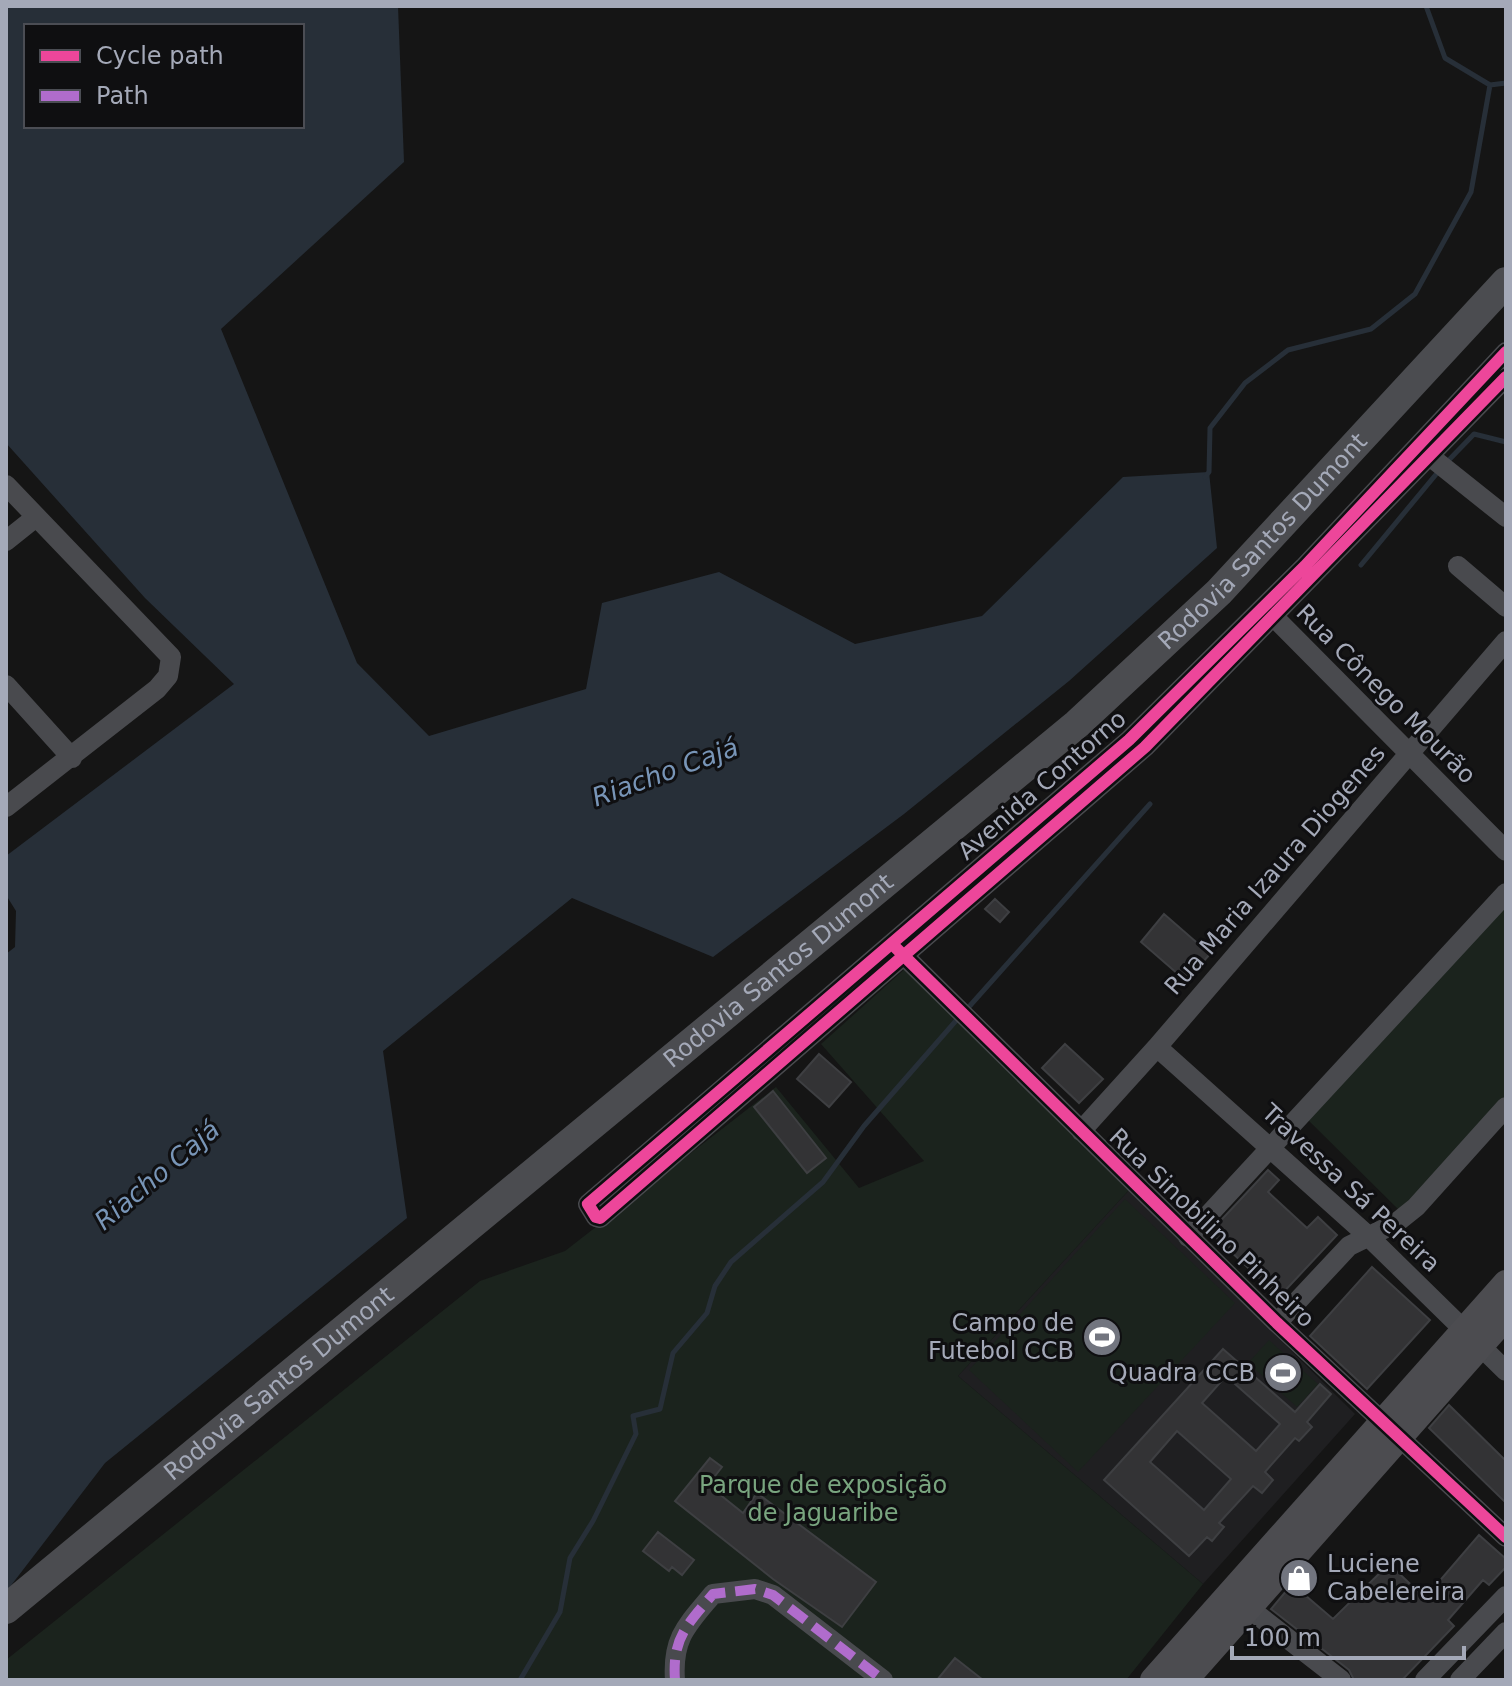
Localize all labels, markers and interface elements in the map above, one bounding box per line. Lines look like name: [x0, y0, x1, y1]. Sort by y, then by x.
legend: [24, 24, 304, 128]
text: Cycle path: [96, 42, 224, 70]
text: Path: [96, 82, 149, 110]
street label: Rodovia Santos Dumont: [1152, 427, 1373, 655]
street label: Rua Cônego Mourão: [1291, 599, 1481, 789]
street label: Avenida Contorno: [952, 704, 1132, 866]
water label: Riacho Cajá: [588, 732, 742, 812]
street label: Rua Maria Izaura Diogenes: [1159, 739, 1391, 1001]
street label: Rodovia Santos Dumont: [658, 868, 899, 1074]
street label: Travessa Sá Pereira: [1255, 1098, 1446, 1278]
water label: Riacho Cajá: [89, 1114, 225, 1236]
street label: Rua Sinobilino Pinheiro: [1104, 1123, 1320, 1333]
street label: Rodovia Santos Dumont: [158, 1281, 399, 1486]
place label: Campo de Futebol CCB: [928, 1309, 1074, 1365]
sports icon: Campo de Futebol CCB: [1081, 1316, 1123, 1358]
sports icon: Quadra CCB: [1262, 1352, 1304, 1394]
place label: Quadra CCB: [1109, 1359, 1255, 1387]
park label: Parque de exposição de Jaguaribe: [699, 1471, 947, 1527]
place label: Luciene Cabelereira: [1327, 1550, 1465, 1606]
shop icon: Luciene Cabelereira: [1278, 1557, 1320, 1599]
scale bar: [1232, 1610, 1464, 1660]
text: 100 m: [1244, 1624, 1321, 1652]

